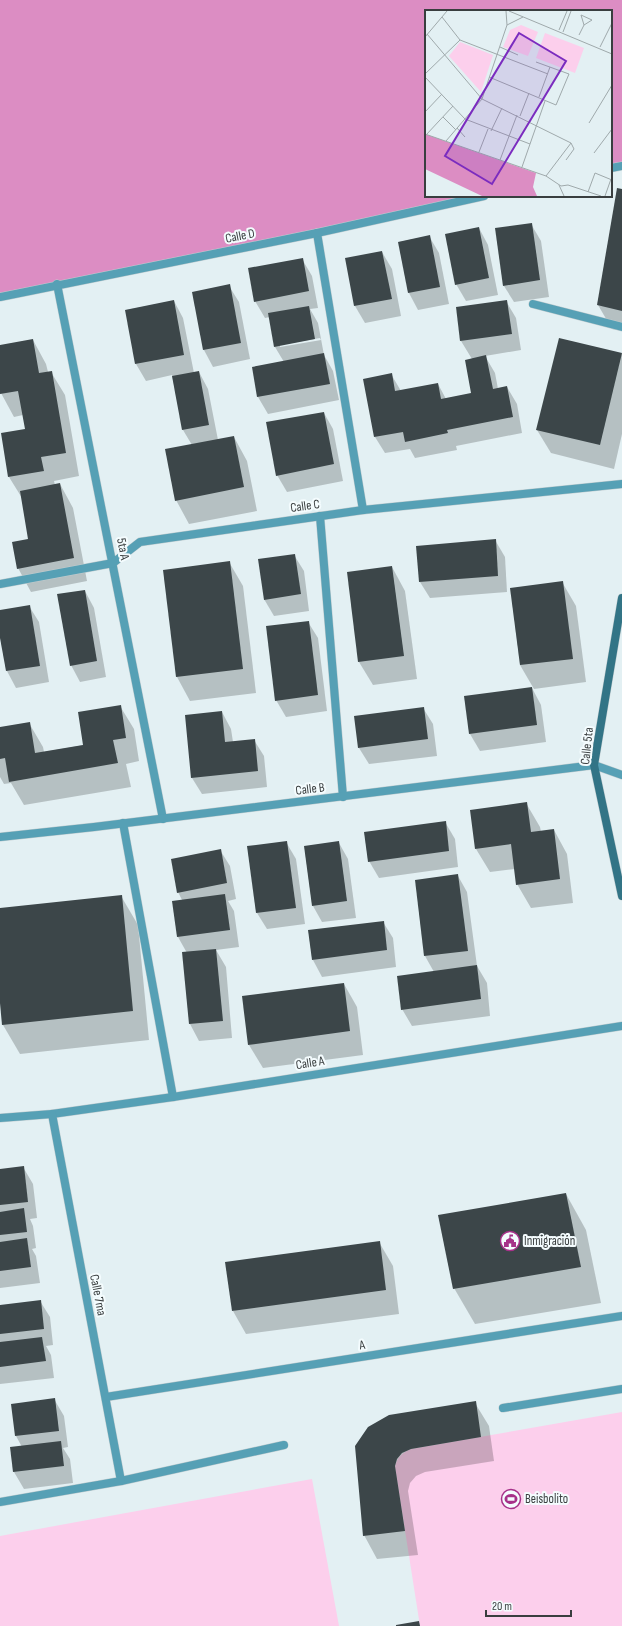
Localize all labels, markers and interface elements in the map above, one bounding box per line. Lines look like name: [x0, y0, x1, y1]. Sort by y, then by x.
inset map: [425, 10, 612, 197]
street label: Calle D: [224, 225, 256, 247]
street label: Calle C: [289, 496, 321, 516]
street label: 5ta A: [113, 537, 133, 562]
street label: Calle 5ta: [577, 727, 597, 765]
street label: Calle B: [295, 779, 326, 799]
street label: Calle A: [295, 1053, 326, 1073]
public building icon: Inmigración: [499, 1230, 521, 1252]
place label: Inmigración: [524, 1233, 575, 1249]
street label: Calle 7ma: [86, 1273, 110, 1317]
street label: A: [357, 1337, 366, 1353]
sports icon: Beisbolito: [500, 1488, 522, 1510]
place label: Beisbolito: [525, 1491, 568, 1507]
scale bar: [486, 1592, 571, 1618]
text: 20 m: [492, 1599, 512, 1614]

